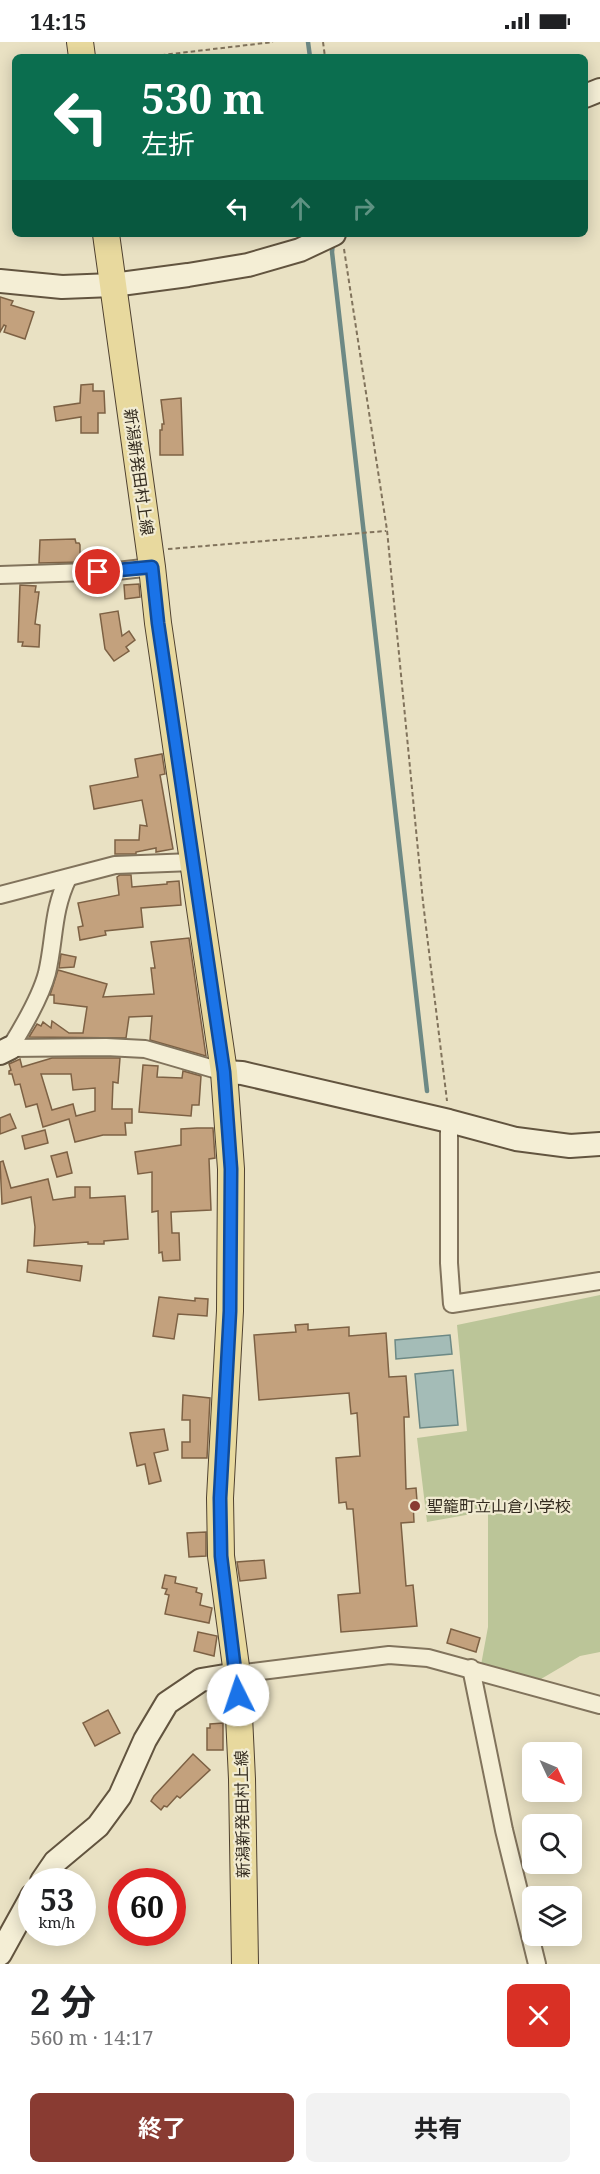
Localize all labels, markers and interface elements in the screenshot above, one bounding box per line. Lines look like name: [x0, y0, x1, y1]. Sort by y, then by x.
text: 14:15: [30, 6, 86, 36]
text: 530 m: [141, 69, 265, 126]
icon: left: [42, 78, 120, 156]
text: 左折: [141, 125, 195, 162]
icon: left: [221, 192, 254, 225]
icon: ahead: [284, 192, 317, 225]
icon: right: [347, 192, 380, 225]
street label: 新潟新発田村上線: [119, 407, 159, 537]
pin: [72, 546, 123, 597]
icon: arrive: [81, 555, 114, 588]
place label: 聖籠町立山倉小学校: [427, 1495, 571, 1517]
marker: 聖籠町立山倉小学校: [408, 1499, 422, 1513]
position arrow: [206, 1663, 270, 1727]
north arrow: [522, 1742, 582, 1802]
map controls: [522, 1742, 582, 1946]
street label: 新潟新発田村上線: [230, 1750, 254, 1878]
button: search: [522, 1814, 582, 1874]
speed limit sign: 60: [108, 1868, 186, 1946]
text: 53: [40, 1879, 74, 1920]
button: layers: [522, 1886, 582, 1946]
text: km/h: [39, 1912, 75, 1932]
text: 2 分: [30, 1977, 96, 2026]
button: close: [507, 1984, 570, 2047]
text: 560 m · 14:17: [30, 2024, 153, 2051]
button: 終了: [30, 2093, 294, 2162]
button: 共有: [306, 2093, 570, 2162]

